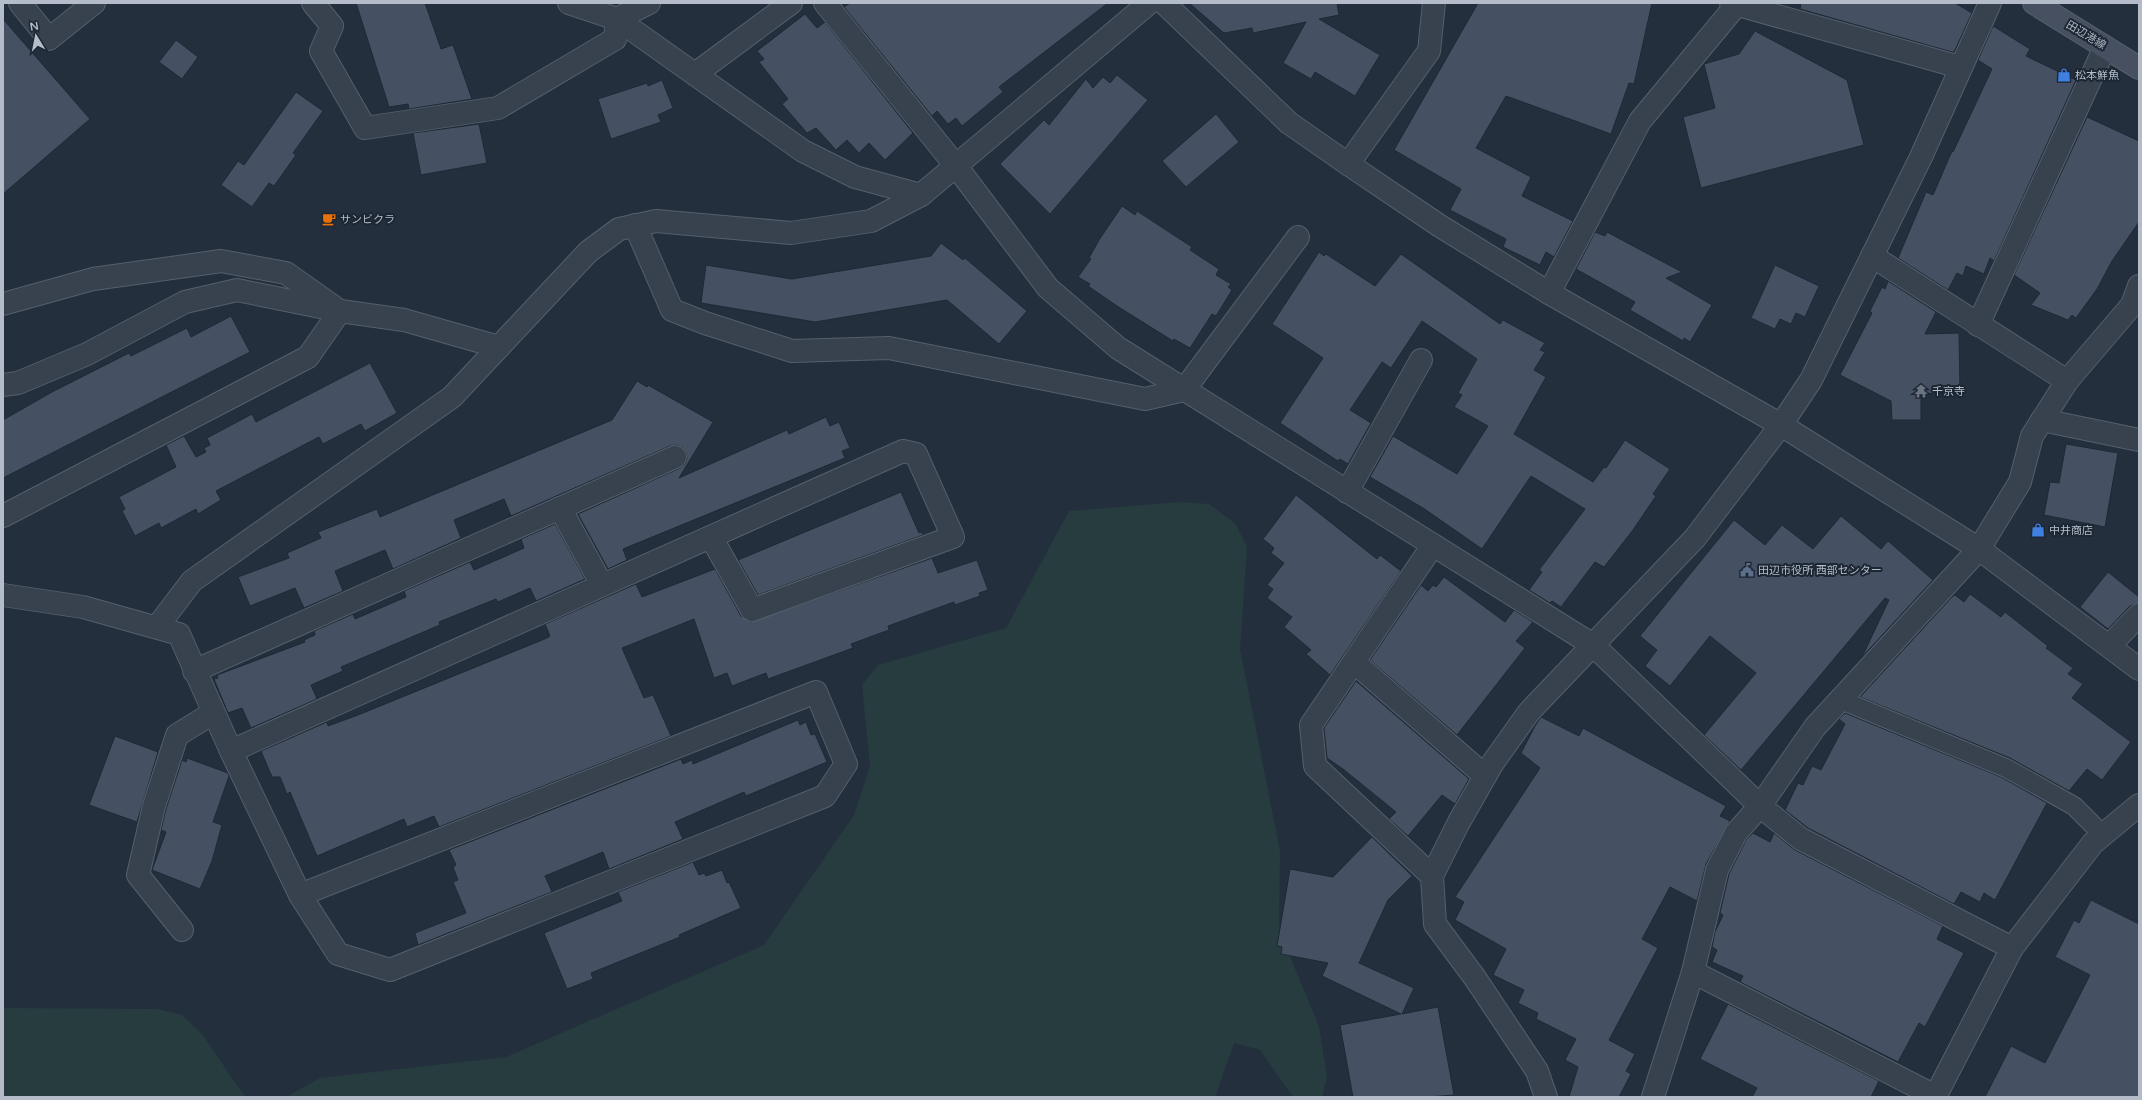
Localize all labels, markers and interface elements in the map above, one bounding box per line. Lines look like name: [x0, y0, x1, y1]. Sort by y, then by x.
north arrow: [16, 16, 56, 56]
street label: 田辺港線: [2064, 18, 2108, 52]
text: N: [29, 19, 40, 34]
shop icon: 松本鮮魚: [2056, 67, 2072, 83]
place label: 松本鮮魚: [2075, 69, 2119, 82]
cafe icon: サンビクラ: [321, 211, 337, 227]
place label: サンビクラ: [340, 213, 395, 226]
temple icon: 千京寺: [1913, 383, 1929, 399]
place label: 千京寺: [1932, 385, 1965, 398]
shop icon: 中井商店: [2030, 522, 2046, 538]
place label: 中井商店: [2049, 524, 2093, 537]
public building icon: 田辺市役所 西部センター: [1739, 562, 1755, 578]
place label: 田辺市役所 西部センター: [1758, 564, 1882, 577]

